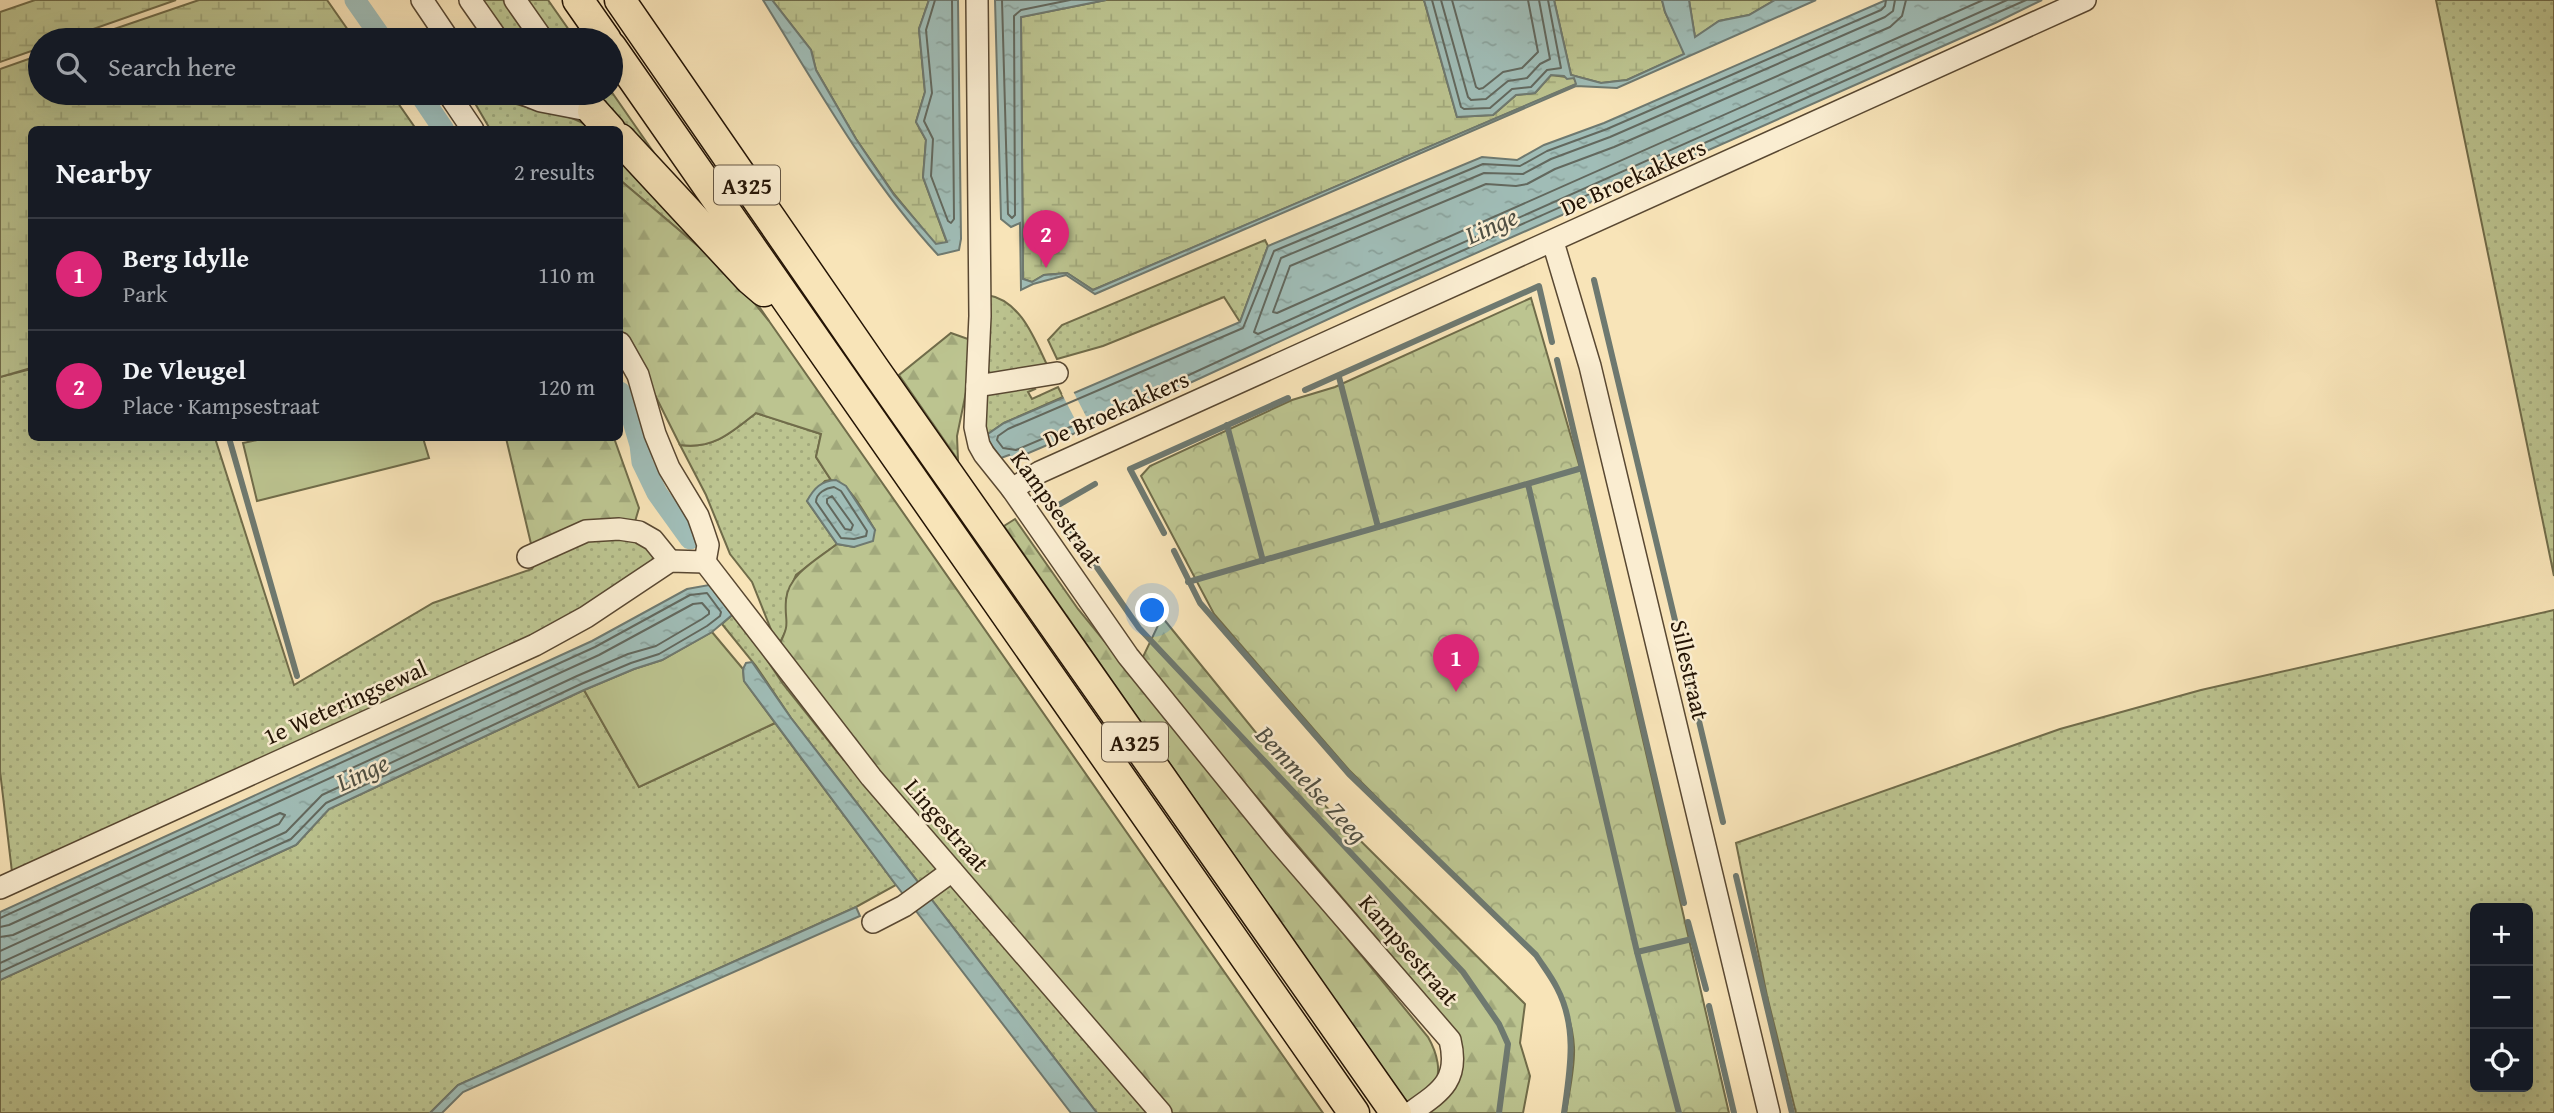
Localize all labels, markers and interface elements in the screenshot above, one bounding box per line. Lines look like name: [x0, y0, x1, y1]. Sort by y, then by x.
search box: [28, 28, 623, 105]
text: Search here: [108, 47, 236, 86]
icon: search: [52, 48, 90, 86]
street label: De Broekakkers: [1555, 129, 1711, 225]
text: Nearby: [56, 150, 152, 194]
text: 2 results: [514, 155, 595, 188]
road number: A325: [714, 166, 780, 204]
water label: Linge: [1457, 196, 1524, 254]
pin: 2: [1023, 210, 1069, 268]
text: Berg Idylle: [123, 238, 249, 277]
text: 1: [73, 258, 85, 291]
text: 110 m: [538, 258, 595, 291]
text: Park: [123, 277, 167, 310]
text: De Vleugel: [123, 350, 246, 389]
street label: De Broekakkers: [1038, 361, 1194, 457]
text: 2: [73, 370, 85, 403]
text: 120 m: [538, 370, 595, 403]
text: Place · Kampsestraat: [123, 389, 320, 422]
street label: Kampsestraat: [1002, 443, 1112, 575]
your location: [1135, 593, 1169, 627]
street label: Sillestraat: [1661, 616, 1719, 724]
pin: 1: [1433, 634, 1479, 692]
street label: 1e Weteringsewal: [257, 650, 433, 754]
water label: Bemmelse Zeeg: [1246, 715, 1377, 852]
road number: A325: [1102, 722, 1168, 762]
water label: Linge: [328, 743, 395, 802]
street label: Lingestraat: [896, 771, 998, 880]
street label: Kampsestraat: [1351, 887, 1468, 1014]
map controls: [2470, 903, 2533, 1092]
button: +: [2470, 903, 2533, 966]
button: −: [2470, 966, 2533, 1029]
button: locate: [2470, 1029, 2533, 1092]

